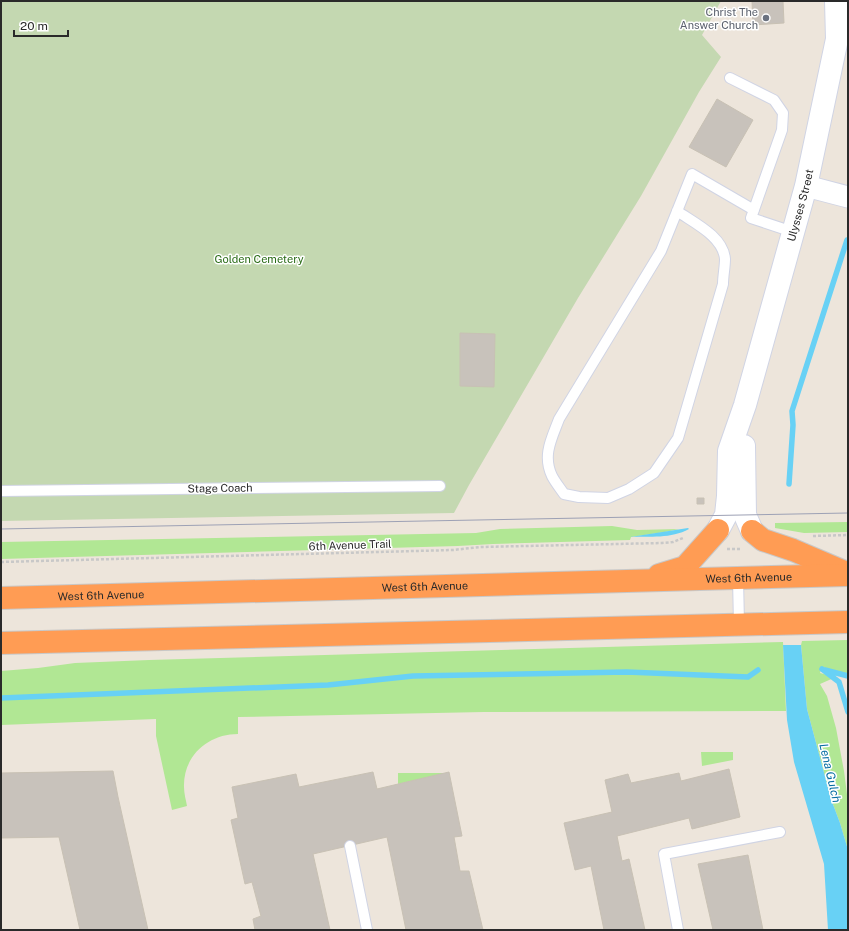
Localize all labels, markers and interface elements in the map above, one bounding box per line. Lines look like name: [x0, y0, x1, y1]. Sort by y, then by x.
place label: Christ The Answer Church: [680, 6, 758, 31]
scale bar: [14, 12, 68, 38]
marker: Christ The Answer Church: [761, 13, 771, 23]
text: 20 m: [20, 19, 48, 33]
street label: Ulysses Street: [785, 168, 815, 243]
park label: Golden Cemetery: [214, 253, 304, 265]
street label: Stage Coach: [187, 481, 253, 495]
street label: 6th Avenue Trail: [308, 538, 392, 552]
street label: West 6th Avenue: [705, 571, 792, 585]
street label: West 6th Avenue: [381, 579, 468, 594]
street label: West 6th Avenue: [58, 588, 144, 602]
water label: Lena Gulch: [816, 742, 844, 804]

